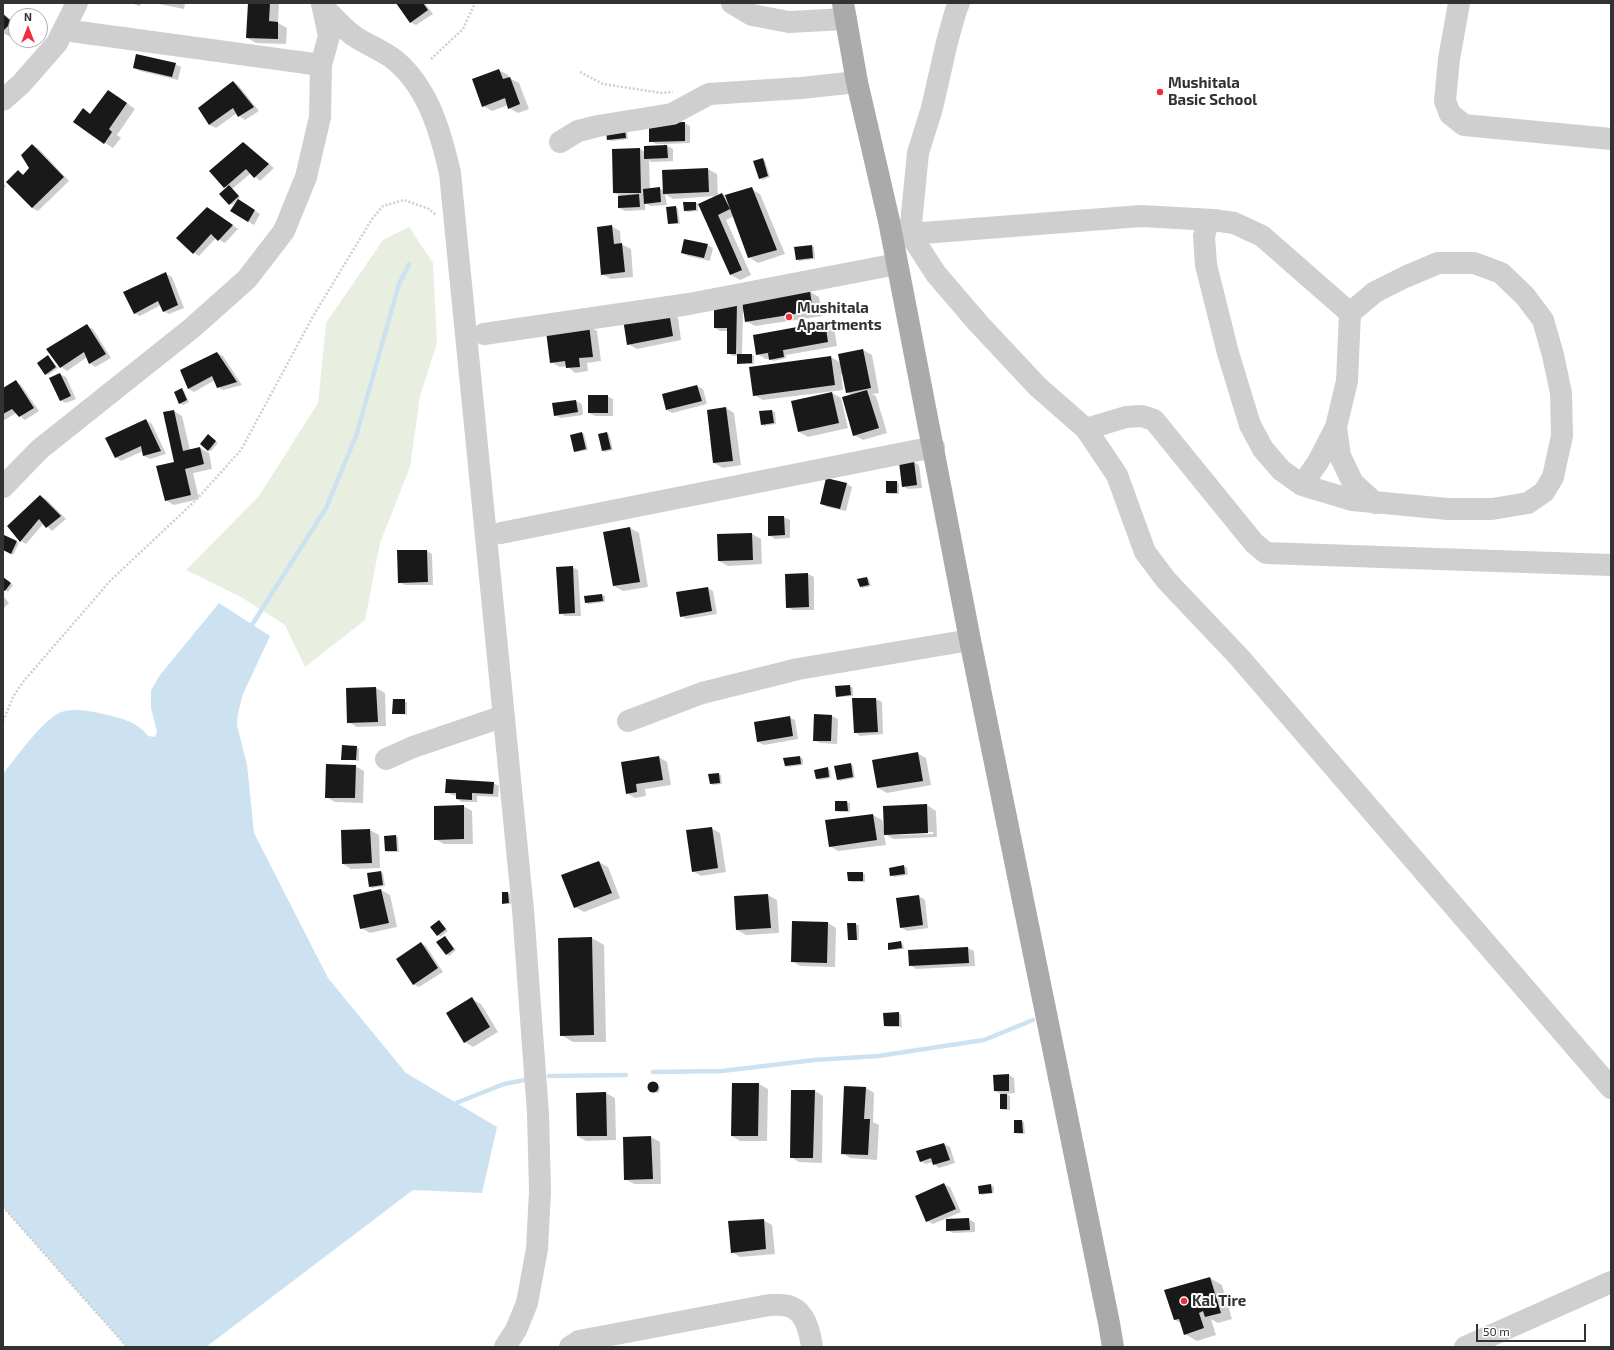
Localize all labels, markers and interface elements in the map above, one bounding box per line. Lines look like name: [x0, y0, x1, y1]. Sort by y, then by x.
north arrow: [8, 8, 48, 48]
text: N: [24, 10, 32, 23]
place label: Mushitala Basic School: [1168, 74, 1257, 109]
marker: Mushitala Basic School: [1155, 87, 1165, 97]
place label: Mushitala Apartments: [797, 299, 882, 334]
marker: Mushitala Apartments: [784, 312, 794, 322]
place label: Kal Tire: [1192, 1292, 1246, 1310]
marker: Kal Tire: [1179, 1296, 1189, 1306]
scale bar: [1478, 1316, 1588, 1342]
text: 50 m: [1483, 1324, 1510, 1338]

